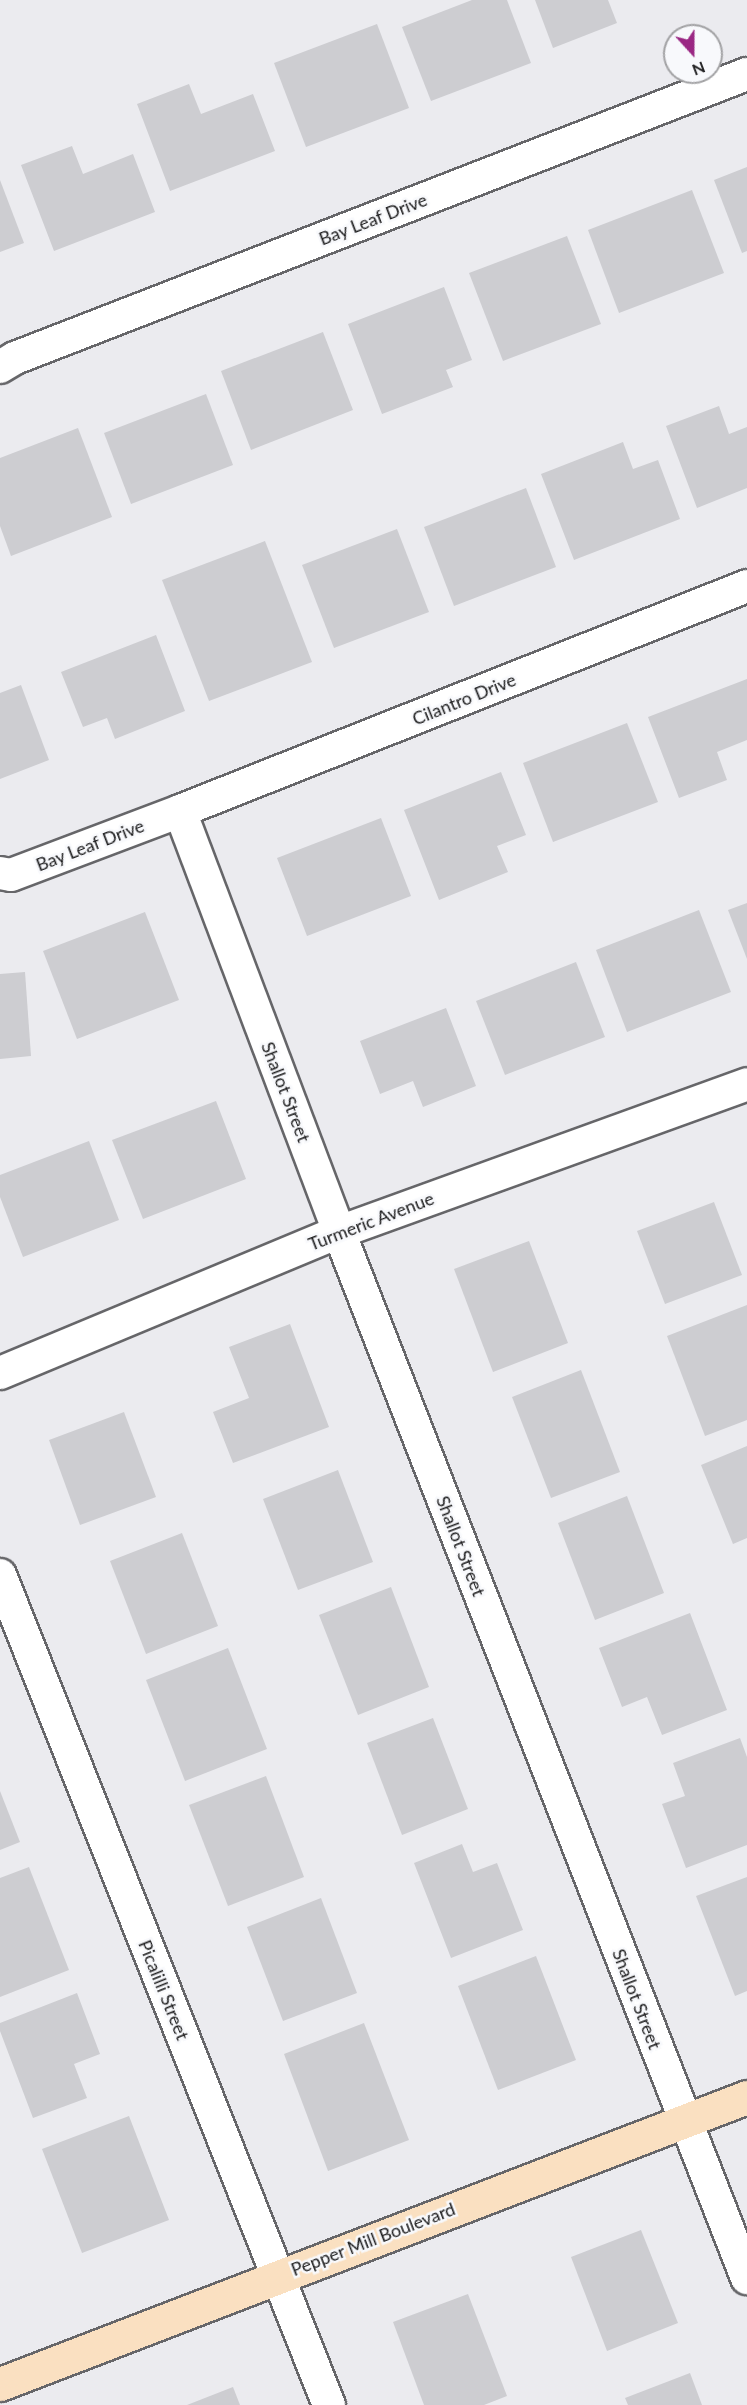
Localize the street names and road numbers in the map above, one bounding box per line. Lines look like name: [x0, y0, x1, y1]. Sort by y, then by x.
street label: Bay Leaf Drive: [316, 188, 430, 250]
street label: Cilantro Drive: [409, 668, 519, 730]
street label: Bay Leaf Drive: [33, 814, 147, 876]
street label: Shallot Street: [257, 1039, 315, 1145]
street label: Turmeric Avenue: [305, 1187, 437, 1255]
street label: Shallot Street: [432, 1493, 490, 1599]
street label: Picalilli Street: [134, 1937, 194, 2043]
street label: Shallot Street: [608, 1946, 666, 2052]
street label: Pepper Mill Boulevard: [288, 2198, 458, 2280]

